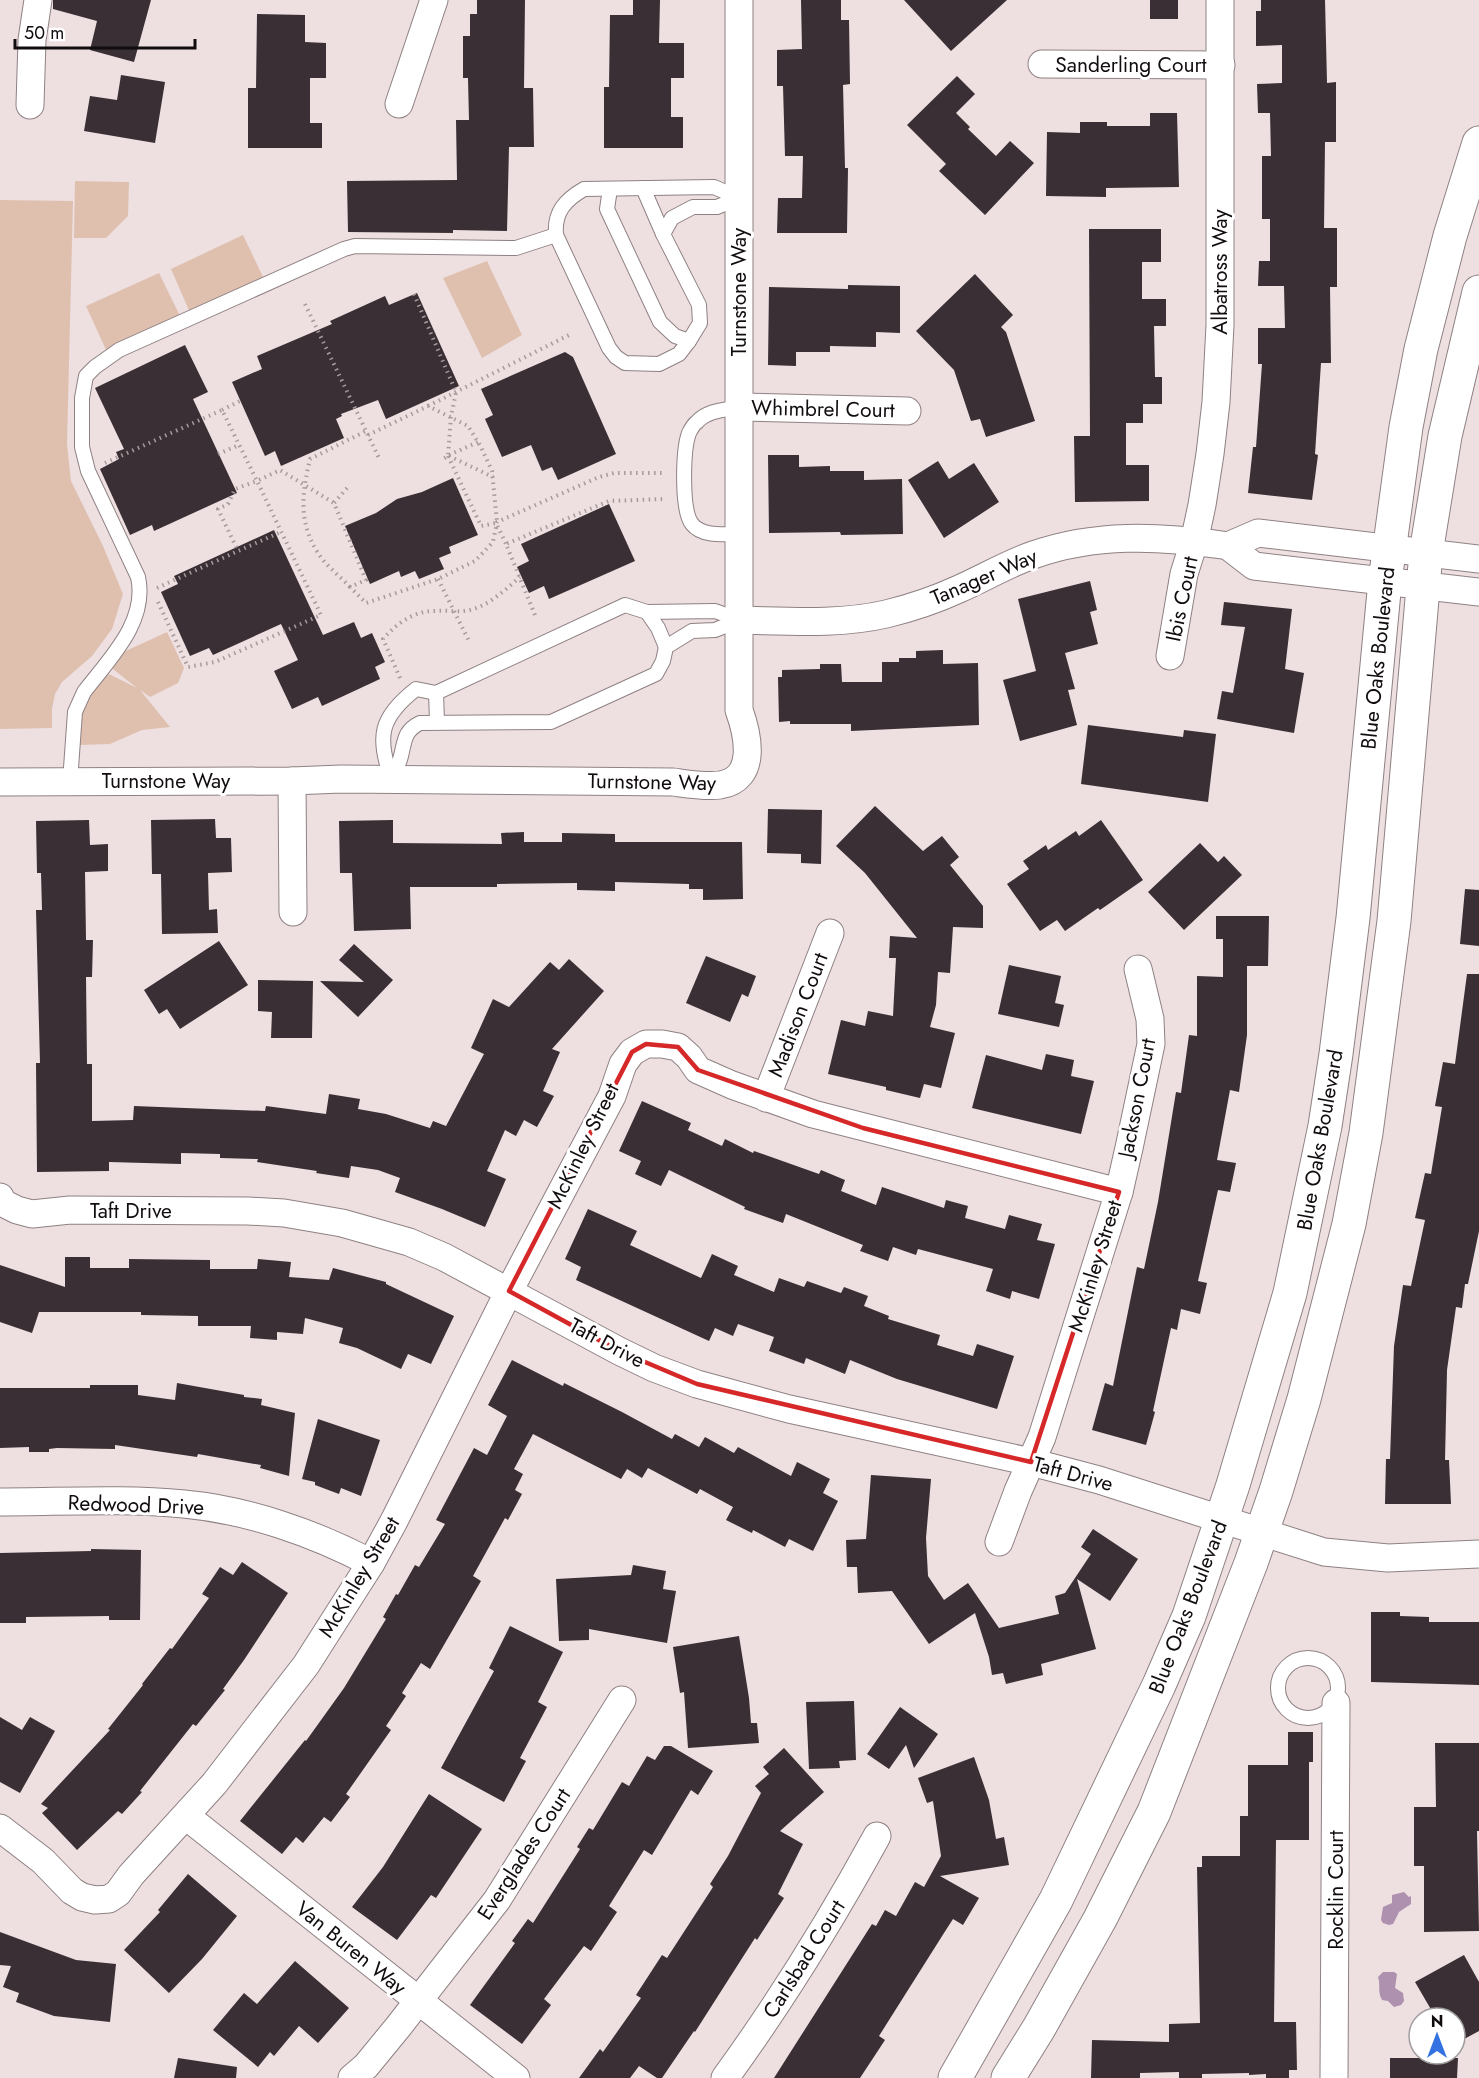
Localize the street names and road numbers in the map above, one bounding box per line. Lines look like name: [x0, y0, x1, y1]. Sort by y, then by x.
street label: Sanderling Court: [1055, 50, 1207, 80]
street label: Albatross Way: [1205, 209, 1235, 335]
street label: Turnstone Way: [724, 227, 754, 356]
street label: Whimbrel Court: [751, 393, 895, 425]
street label: Tanager Way: [926, 541, 1043, 613]
street label: Ibis Court: [1158, 554, 1206, 644]
street label: Blue Oaks Boulevard: [1353, 565, 1403, 751]
street label: Turnstone Way: [102, 766, 231, 796]
street label: Turnstone Way: [588, 766, 717, 798]
street label: Madison Court: [761, 949, 835, 1081]
street label: Jackson Court: [1110, 1036, 1163, 1163]
street label: Blue Oaks Boulevard: [1289, 1047, 1351, 1233]
street label: McKinley Street: [540, 1078, 626, 1214]
street label: Taft Drive: [90, 1196, 172, 1226]
street label: McKinley Street: [1061, 1196, 1129, 1336]
street label: Taft Drive: [564, 1311, 650, 1376]
street label: Taft Drive: [1030, 1449, 1117, 1499]
street label: Redwood Drive: [67, 1488, 205, 1522]
street label: McKinley Street: [311, 1511, 407, 1643]
street label: Blue Oaks Boulevard: [1141, 1516, 1235, 1698]
street label: Everglades Court: [470, 1782, 578, 1926]
street label: Rocklin Court: [1321, 1830, 1351, 1950]
street label: Van Buren Way: [289, 1894, 413, 2003]
street label: Carlsbad Court: [756, 1894, 852, 2024]

